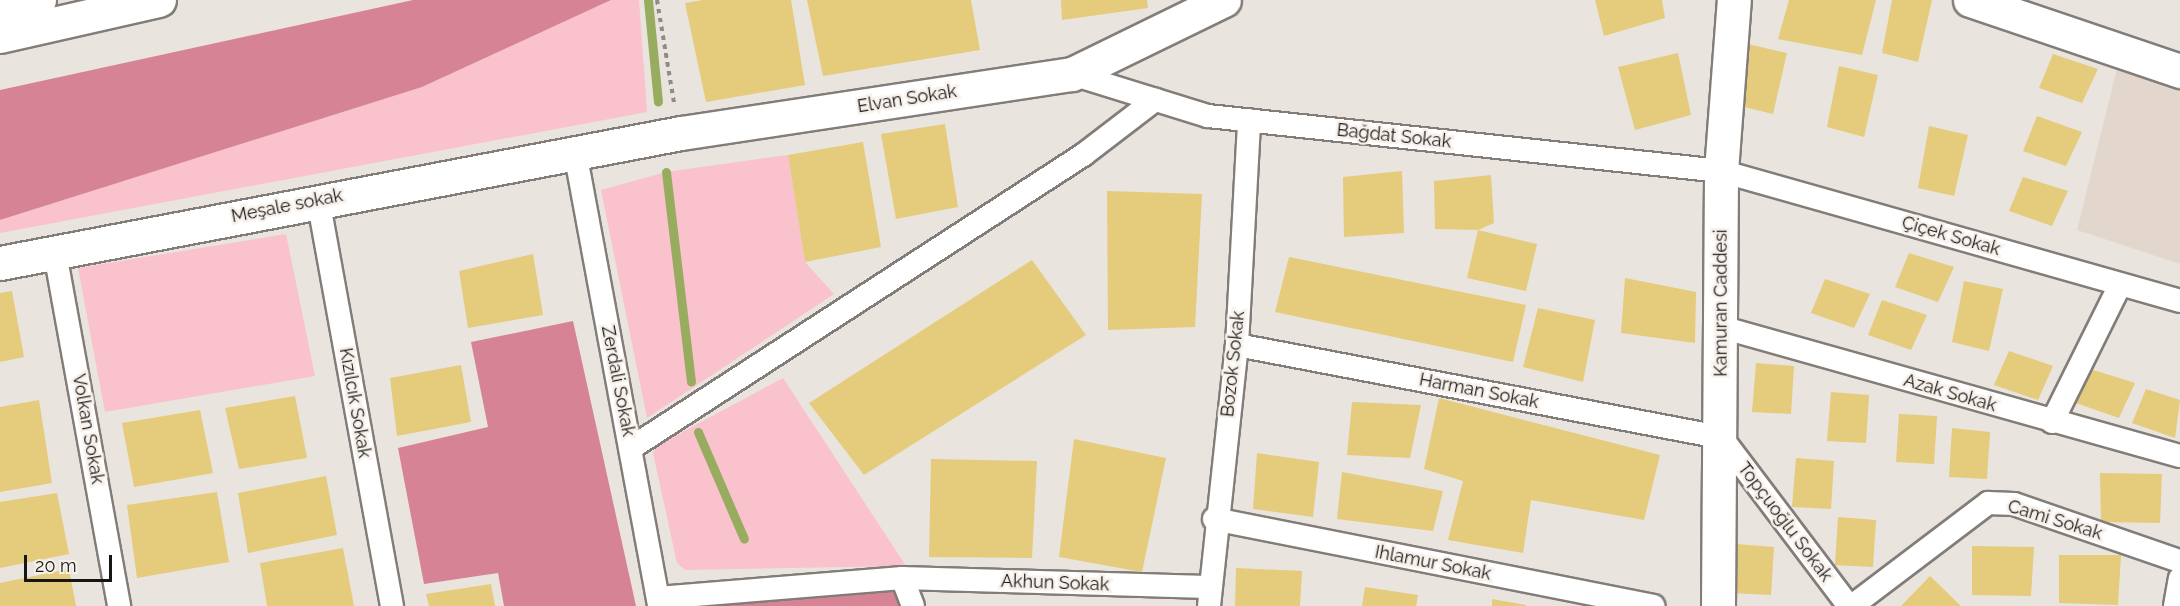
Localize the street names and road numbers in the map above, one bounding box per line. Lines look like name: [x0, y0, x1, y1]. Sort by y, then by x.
street label: Elvan Sokak: [856, 80, 958, 118]
street label: Bağdat Sokak: [1336, 119, 1452, 153]
street label: Meşale sokak: [229, 185, 345, 227]
street label: Çiçek Sokak: [1899, 212, 2003, 260]
street label: Kamuran Caddesi: [1710, 229, 1732, 377]
street label: Bozok Sokak: [1217, 310, 1249, 418]
street label: Zerdali Sokak: [597, 324, 639, 438]
street label: Kızılcık Sokak: [335, 346, 375, 460]
street label: Harman Sokak: [1417, 369, 1541, 413]
street label: Azak Sokak: [1901, 369, 1999, 417]
street label: Volkan Sokak: [68, 372, 108, 486]
street label: Topçuoğlu Sokak: [1733, 458, 1837, 586]
street label: Cami Sokak: [2005, 495, 2105, 545]
street label: Ihlamur Sokak: [1373, 541, 1493, 585]
street label: Akhun Sokak: [1000, 570, 1110, 596]

